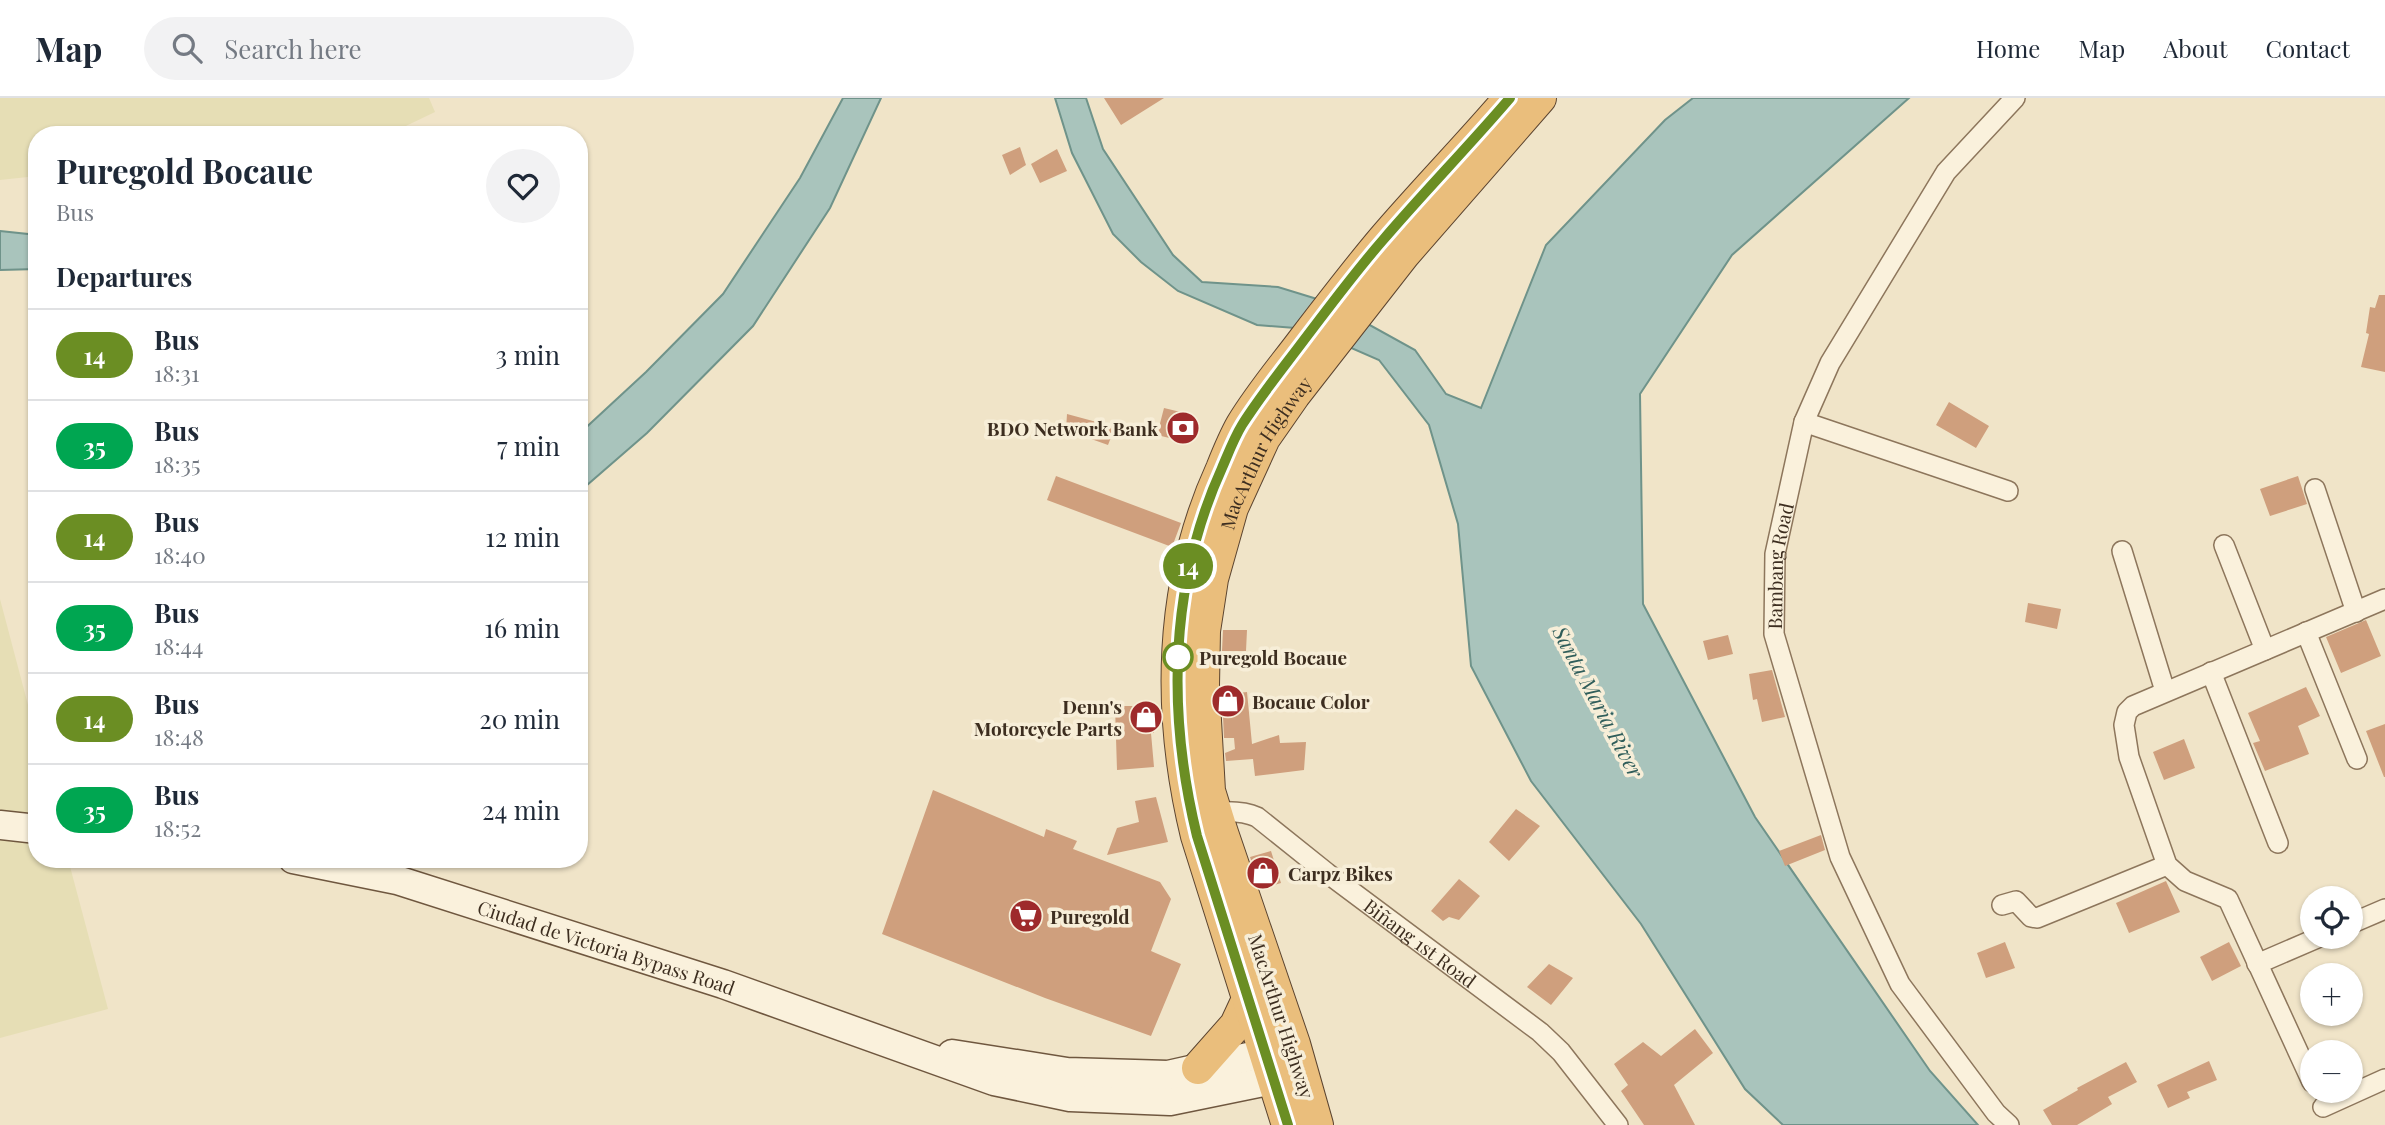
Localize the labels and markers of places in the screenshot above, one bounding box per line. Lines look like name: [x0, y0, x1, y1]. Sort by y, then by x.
bank icon: BDO Network Bank: [1164, 409, 1202, 447]
place label: BDO Network Bank: [987, 415, 1159, 441]
marker: Puregold Bocaue: [1163, 642, 1193, 672]
place label: Puregold Bocaue: [1199, 644, 1347, 670]
shop icon: Bocaue Color: [1209, 682, 1247, 720]
place label: Bocaue Color: [1252, 688, 1370, 714]
place label: Denn's Motorcycle Parts: [974, 693, 1122, 741]
shop icon: Denn's Motorcycle Parts: [1127, 698, 1165, 736]
shop icon: Carpz Bikes: [1244, 854, 1282, 892]
place label: Carpz Bikes: [1288, 860, 1393, 886]
supermarket icon: Puregold: [1007, 897, 1045, 935]
place label: Puregold: [1050, 903, 1130, 929]

